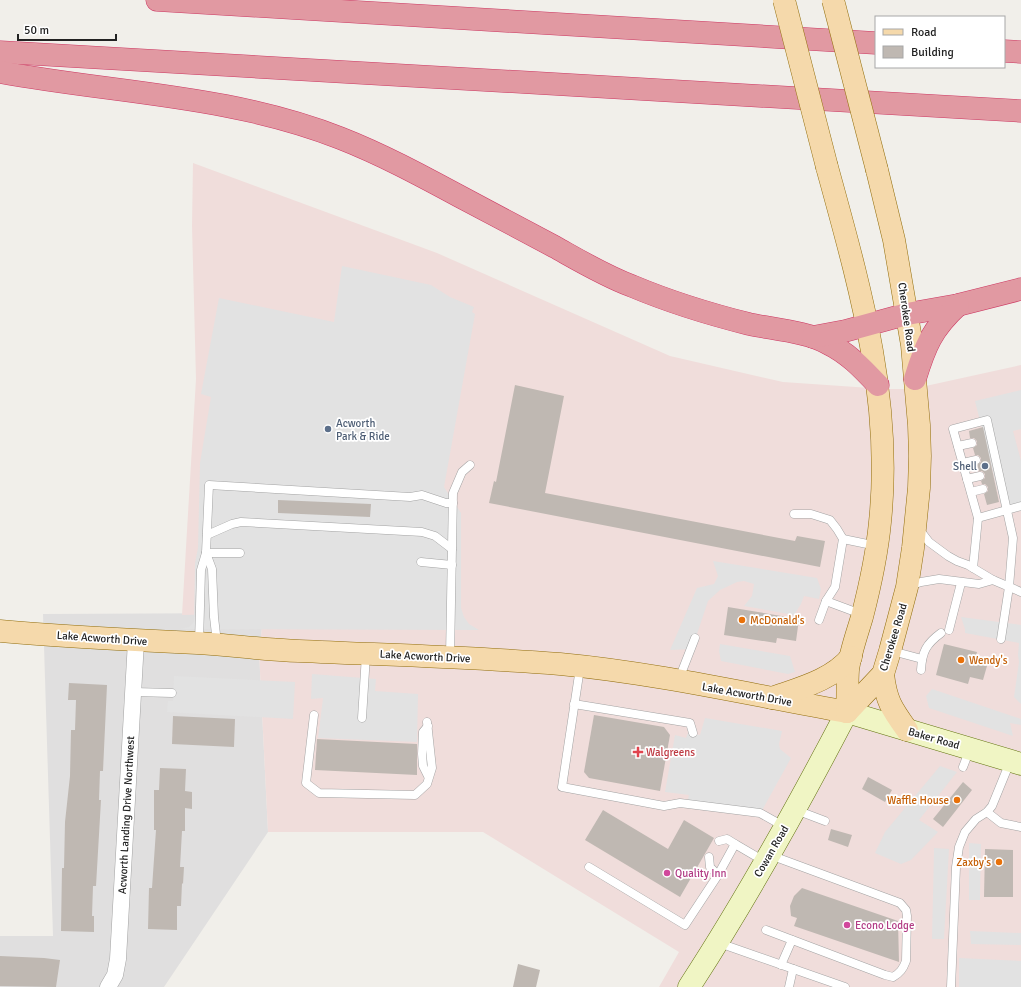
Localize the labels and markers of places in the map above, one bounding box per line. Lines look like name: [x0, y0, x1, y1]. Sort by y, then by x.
place label: Acworth Park & Ride: [336, 417, 390, 443]
marker: Acworth Park & Ride: [323, 424, 333, 434]
place label: Shell: [953, 460, 977, 473]
marker: Shell: [980, 461, 990, 471]
place label: McDonald's: [750, 614, 805, 627]
marker: McDonald's: [737, 615, 747, 625]
place label: Wendy's: [969, 654, 1008, 667]
marker: Wendy's: [956, 655, 966, 665]
place label: Walgreens: [646, 746, 695, 759]
marker: Walgreens: [633, 747, 643, 757]
place label: Waffle House: [887, 794, 949, 807]
marker: Waffle House: [952, 795, 962, 805]
place label: Zaxby's: [956, 856, 991, 869]
marker: Zaxby's: [994, 857, 1004, 867]
place label: Quality Inn: [675, 867, 727, 880]
marker: Quality Inn: [662, 868, 672, 878]
place label: Econo Lodge: [855, 919, 914, 932]
marker: Econo Lodge: [842, 920, 852, 930]

